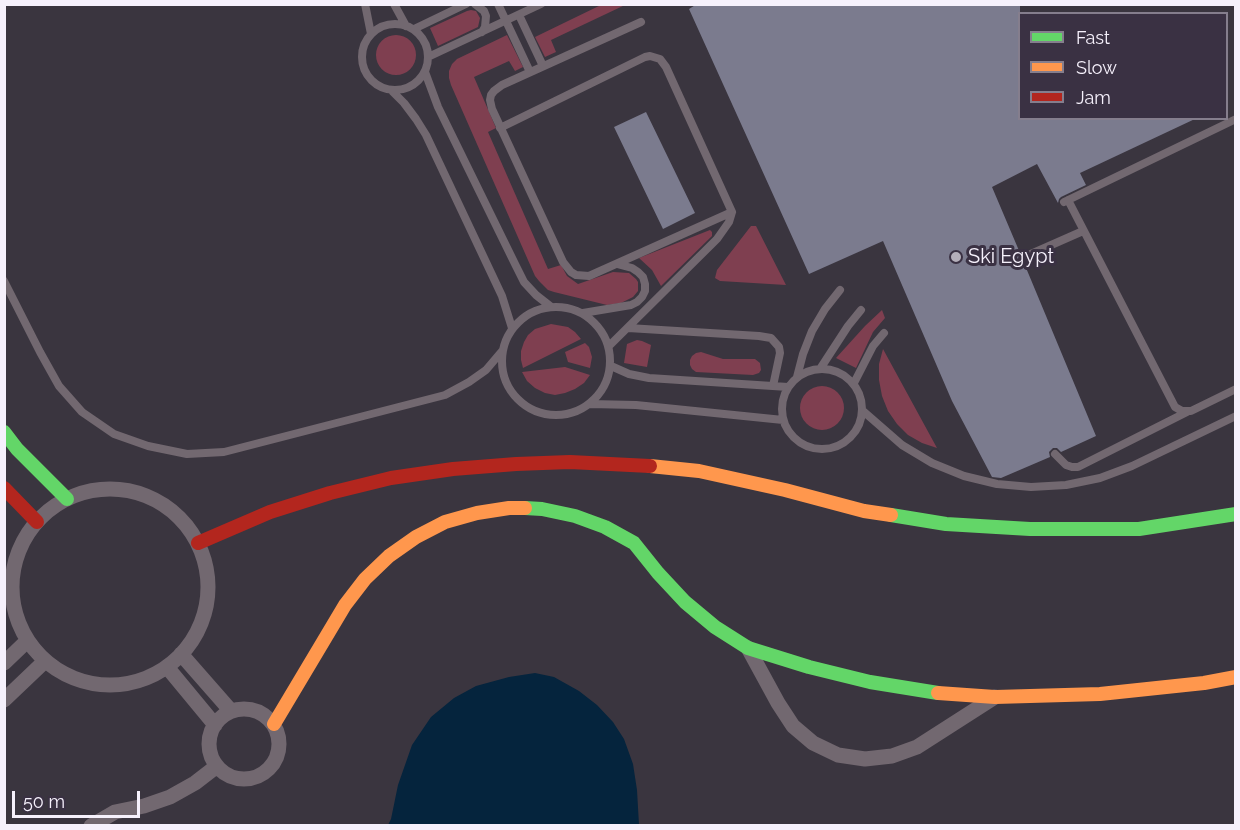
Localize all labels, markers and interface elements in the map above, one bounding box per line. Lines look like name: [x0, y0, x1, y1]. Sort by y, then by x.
legend: [1018, 12, 1228, 120]
text: Fast: [1076, 27, 1110, 48]
text: Slow: [1076, 57, 1117, 78]
text: Jam: [1076, 87, 1111, 108]
place label: Ski Egypt: [968, 245, 1054, 269]
marker: Ski Egypt: [949, 250, 963, 264]
scale bar: [15, 779, 142, 817]
text: 50 m: [23, 791, 65, 812]

